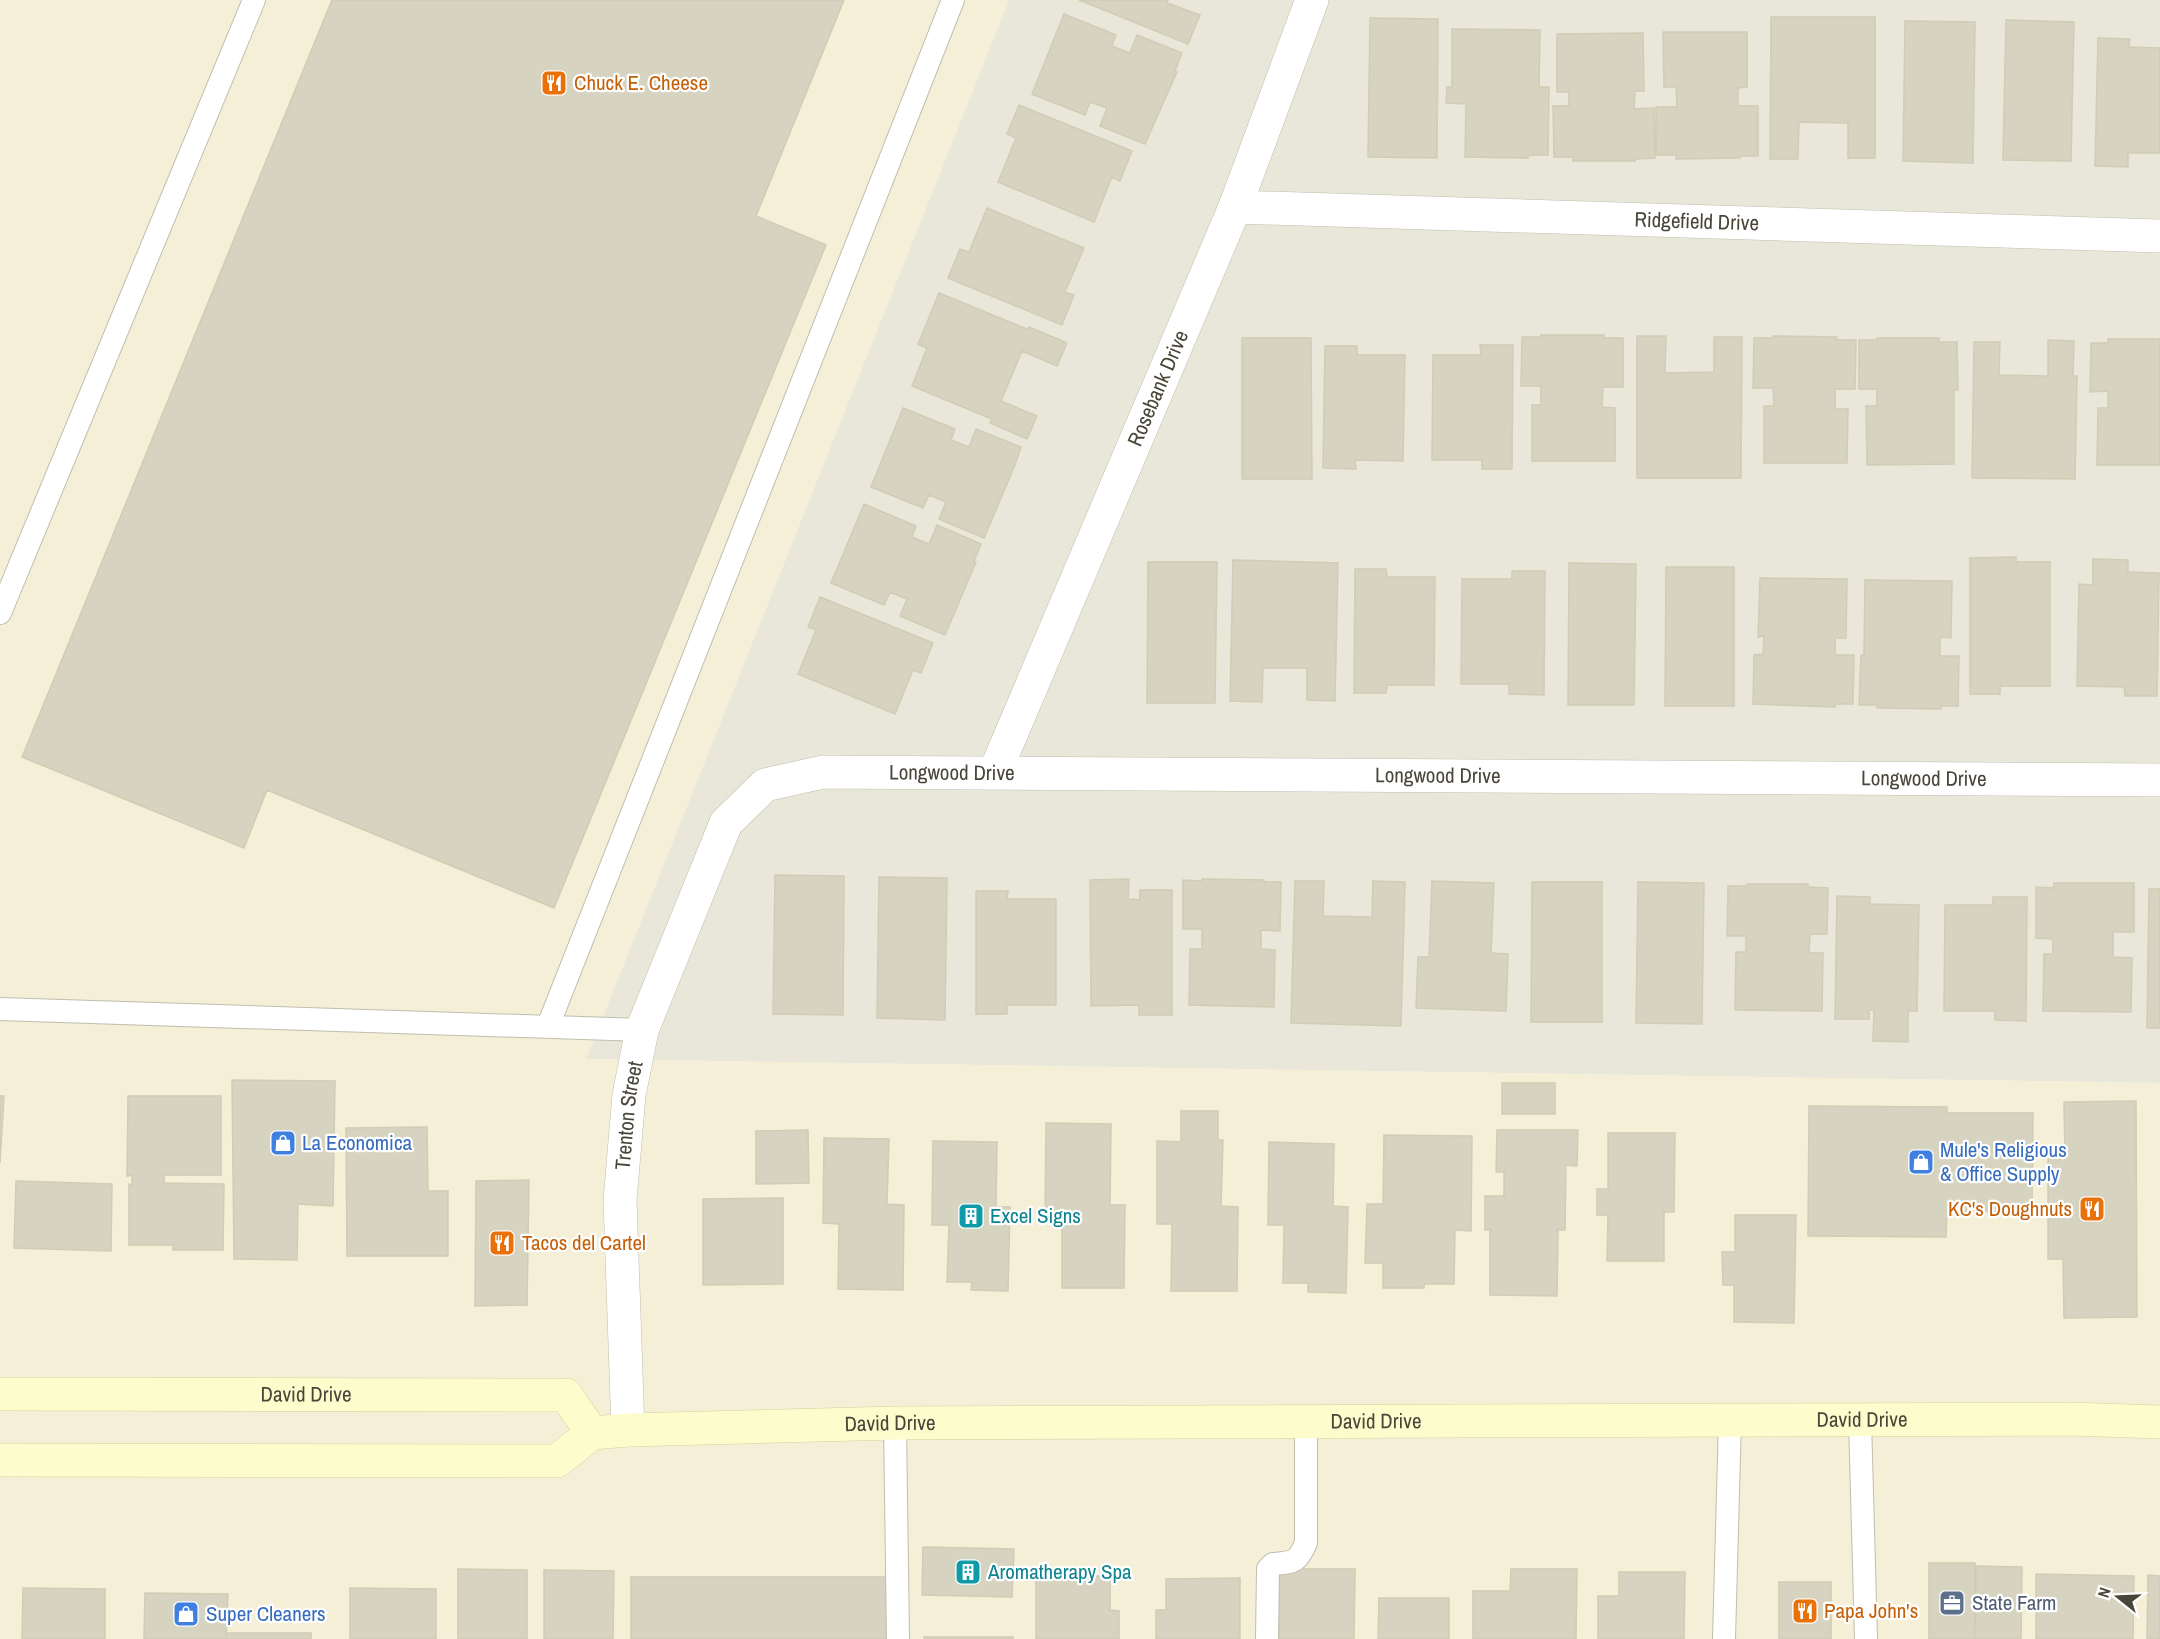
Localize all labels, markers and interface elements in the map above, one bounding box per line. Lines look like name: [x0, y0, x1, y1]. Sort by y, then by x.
restaurant icon: Chuck E. Cheese: [539, 68, 569, 98]
place label: Chuck E. Cheese: [574, 68, 708, 97]
street label: Ridgefield Drive: [1634, 205, 1759, 237]
street label: Rosebank Drive: [1120, 325, 1195, 451]
street label: Longwood Drive: [889, 757, 1015, 787]
street label: Longwood Drive: [1375, 760, 1501, 790]
street label: Longwood Drive: [1861, 763, 1987, 793]
street label: Trenton Street: [608, 1058, 649, 1171]
shop icon: La Economica: [268, 1128, 298, 1158]
place label: La Economica: [302, 1128, 413, 1157]
place label: Mule's Religious & Office Supply: [1940, 1135, 2067, 1188]
shop icon: Mule's Religious & Office Supply: [1906, 1147, 1936, 1177]
place label: KC's Doughnuts: [1948, 1194, 2072, 1223]
restaurant icon: KC's Doughnuts: [2077, 1194, 2107, 1224]
building icon: Excel Signs: [956, 1201, 986, 1231]
place label: Excel Signs: [990, 1201, 1081, 1230]
restaurant icon: Tacos del Cartel: [487, 1228, 517, 1258]
place label: Tacos del Cartel: [522, 1228, 646, 1257]
street label: David Drive: [260, 1379, 352, 1409]
street label: David Drive: [1816, 1405, 1907, 1434]
street label: David Drive: [1330, 1406, 1421, 1436]
street label: David Drive: [844, 1408, 936, 1438]
building icon: Aromatherapy Spa: [953, 1557, 983, 1587]
place label: Aromatherapy Spa: [987, 1557, 1132, 1586]
north arrow: [2088, 1567, 2148, 1627]
text: N: [2092, 1584, 2116, 1600]
office icon: State Farm: [1937, 1588, 1967, 1618]
place label: State Farm: [1972, 1588, 2056, 1617]
restaurant icon: Papa John's: [1790, 1596, 1820, 1626]
place label: Papa John's: [1824, 1596, 1918, 1625]
shop icon: Super Cleaners: [171, 1599, 201, 1629]
place label: Super Cleaners: [206, 1599, 326, 1628]

